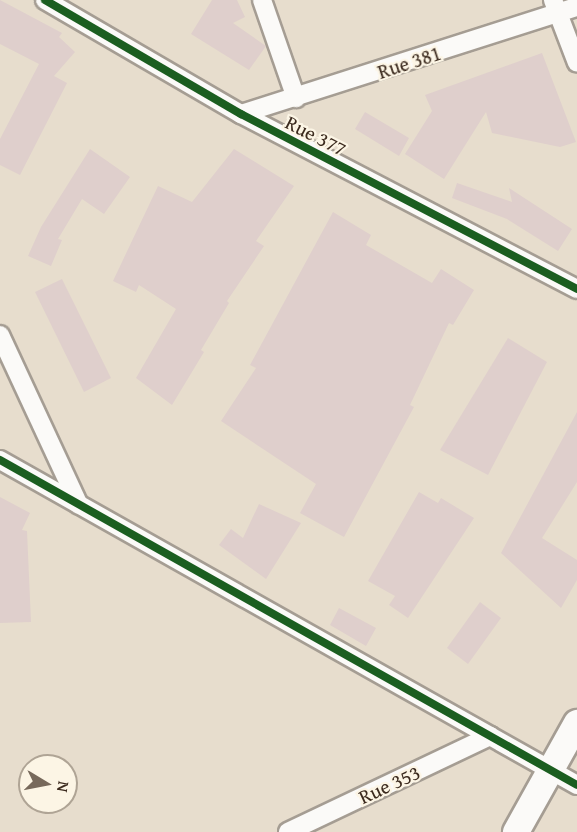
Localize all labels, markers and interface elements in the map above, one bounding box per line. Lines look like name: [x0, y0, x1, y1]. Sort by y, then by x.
street label: Rue 381: [374, 41, 444, 83]
street label: Rue 377: [282, 110, 350, 160]
north arrow: [18, 754, 78, 814]
street label: Rue 353: [354, 759, 424, 809]
text: N: [51, 779, 77, 794]

